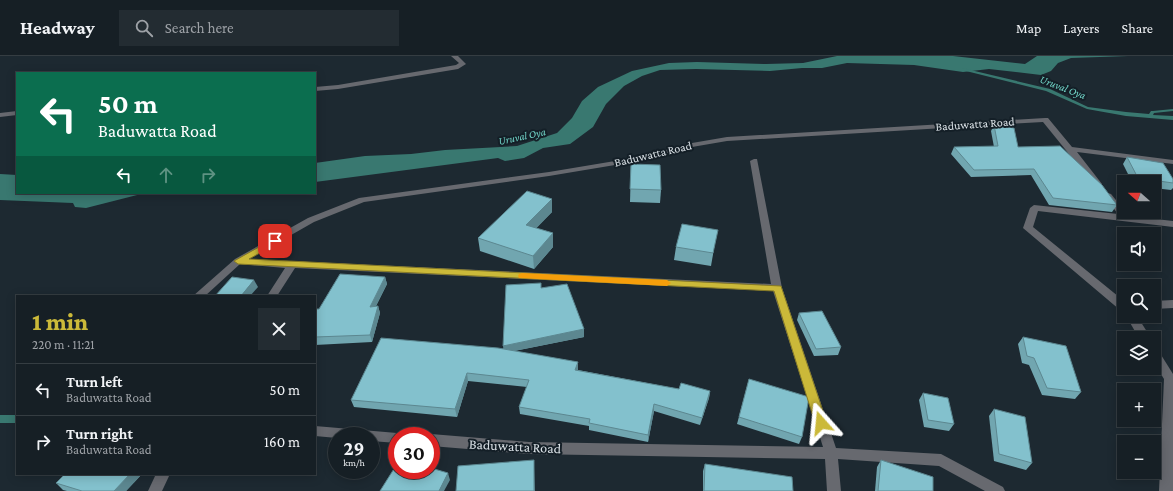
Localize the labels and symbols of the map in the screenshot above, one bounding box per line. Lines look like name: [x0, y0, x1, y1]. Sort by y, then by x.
water label: Uruval Oya: [1038, 73, 1088, 102]
street label: Baduwatta Road: [935, 114, 1016, 134]
water label: Uruval Oya: [497, 125, 547, 148]
street label: Baduwatta Road: [613, 138, 694, 170]
north arrow: [1117, 175, 1161, 219]
pin: [258, 224, 292, 258]
position arrow: [800, 402, 842, 444]
speed limit sign: 30: [388, 427, 440, 479]
street label: Baduwatta Road: [468, 436, 562, 456]

